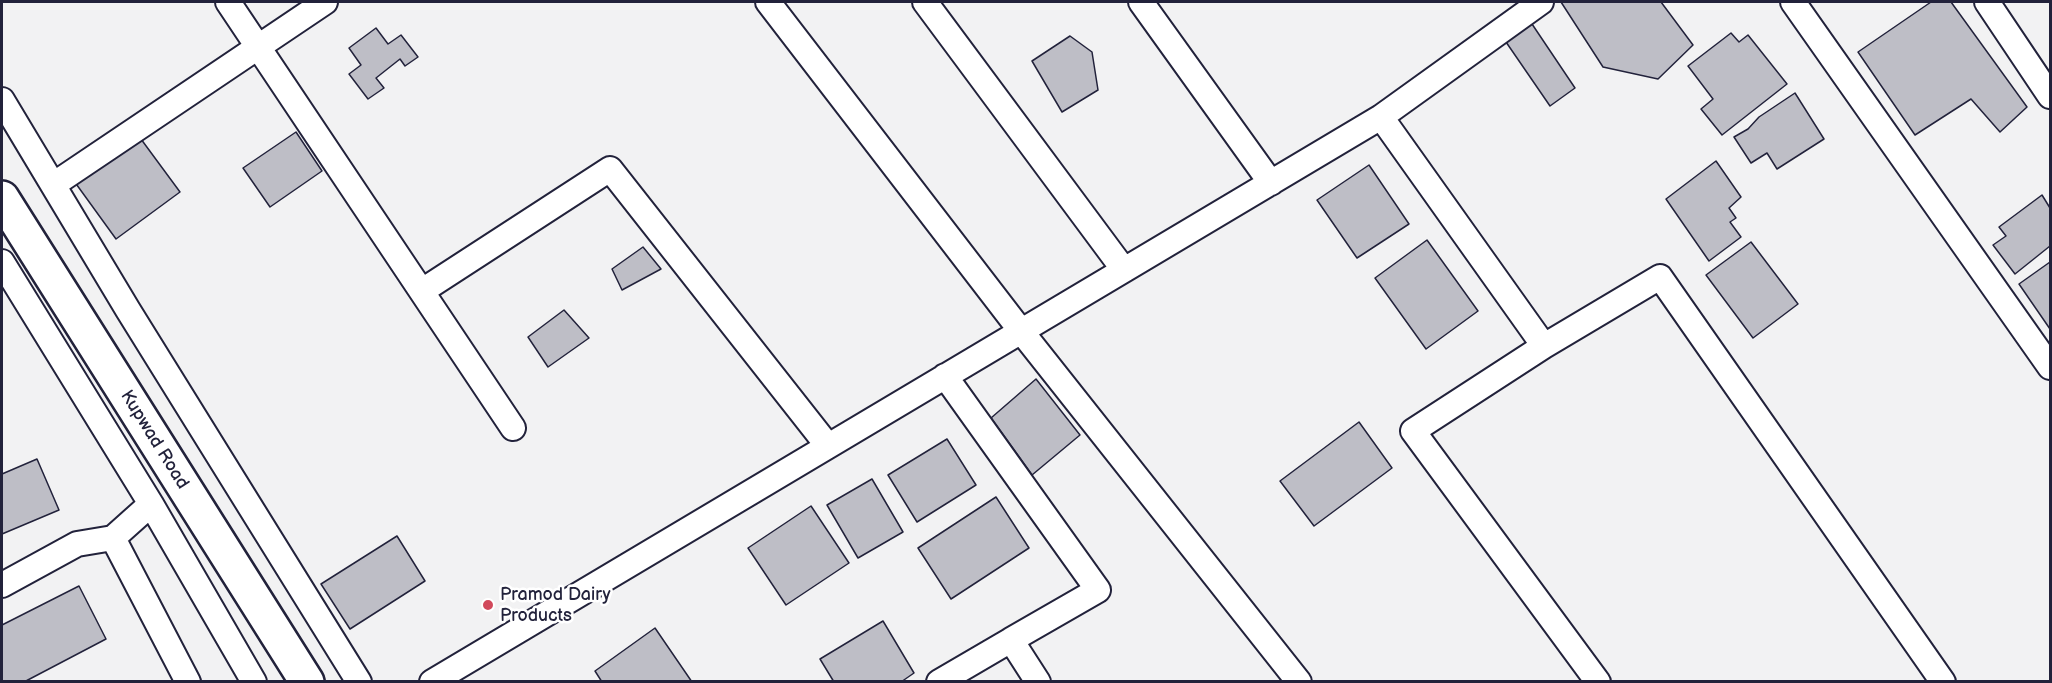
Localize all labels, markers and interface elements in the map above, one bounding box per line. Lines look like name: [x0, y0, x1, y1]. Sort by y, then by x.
street label: Kupwad Road: [115, 387, 193, 493]
place label: Pramod Dairy Products: [500, 584, 611, 626]
marker: Pramod Dairy Products: [481, 598, 495, 612]

